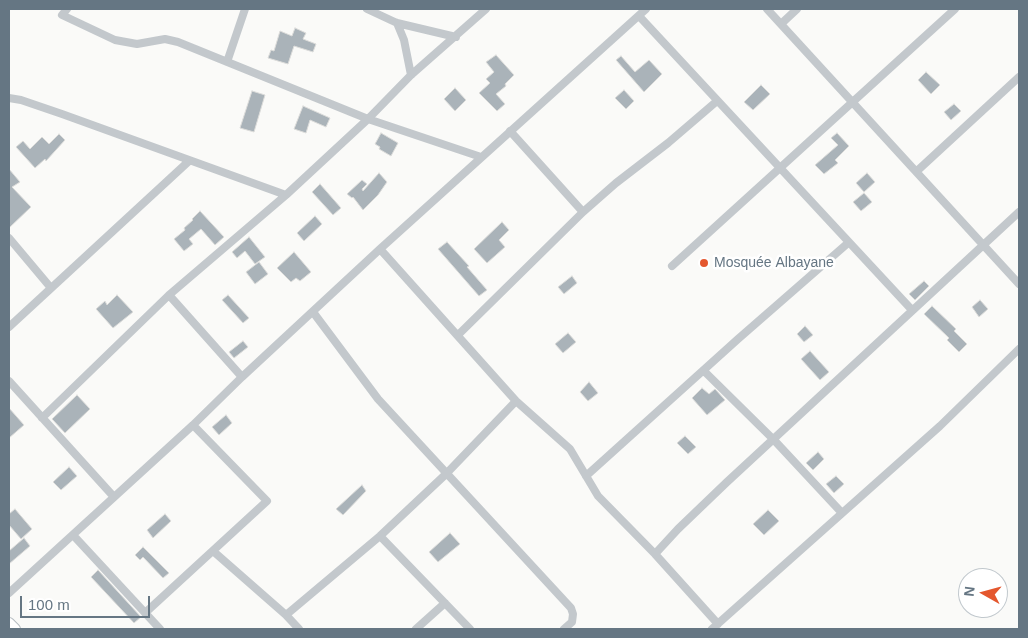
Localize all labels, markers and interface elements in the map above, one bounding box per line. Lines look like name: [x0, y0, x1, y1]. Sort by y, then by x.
place label: Mosquée Albayane: [714, 255, 834, 271]
marker: Mosquée Albayane: [698, 257, 710, 269]
north arrow: [958, 568, 1008, 618]
text: N: [961, 585, 978, 597]
scale bar: [22, 586, 152, 618]
text: 100 m: [28, 596, 70, 613]

